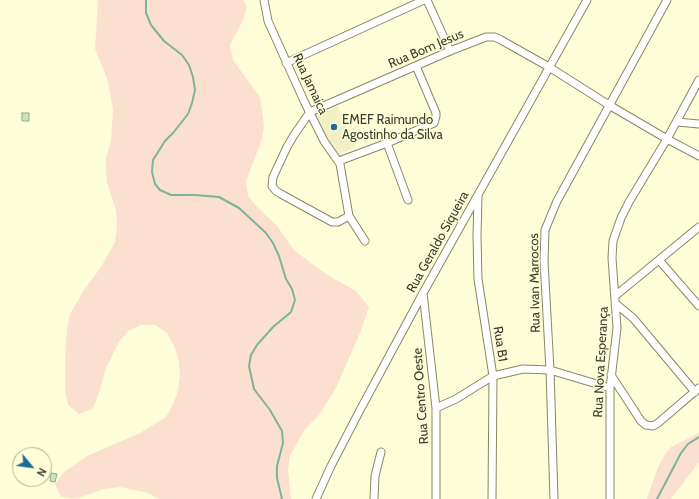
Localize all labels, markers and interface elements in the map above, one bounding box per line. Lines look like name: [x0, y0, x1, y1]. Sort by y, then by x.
street label: Rua Bom Jesus: [386, 26, 466, 72]
street label: Rua Jamaica: [289, 51, 331, 117]
place label: EMEF Raimundo Agostinho da Silva: [342, 112, 443, 143]
marker: EMEF Raimundo Agostinho da Silva: [329, 122, 339, 132]
street label: Rua Geraldo Siqueira: [404, 189, 472, 295]
street label: Rua Ivan Marrocos: [526, 233, 544, 333]
street label: Rua Nova Esperança: [590, 306, 612, 418]
street label: Rua B1: [490, 325, 510, 363]
street label: Rua Centro Oeste: [410, 347, 432, 445]
north arrow: [12, 447, 52, 487]
text: N: [34, 466, 50, 479]

